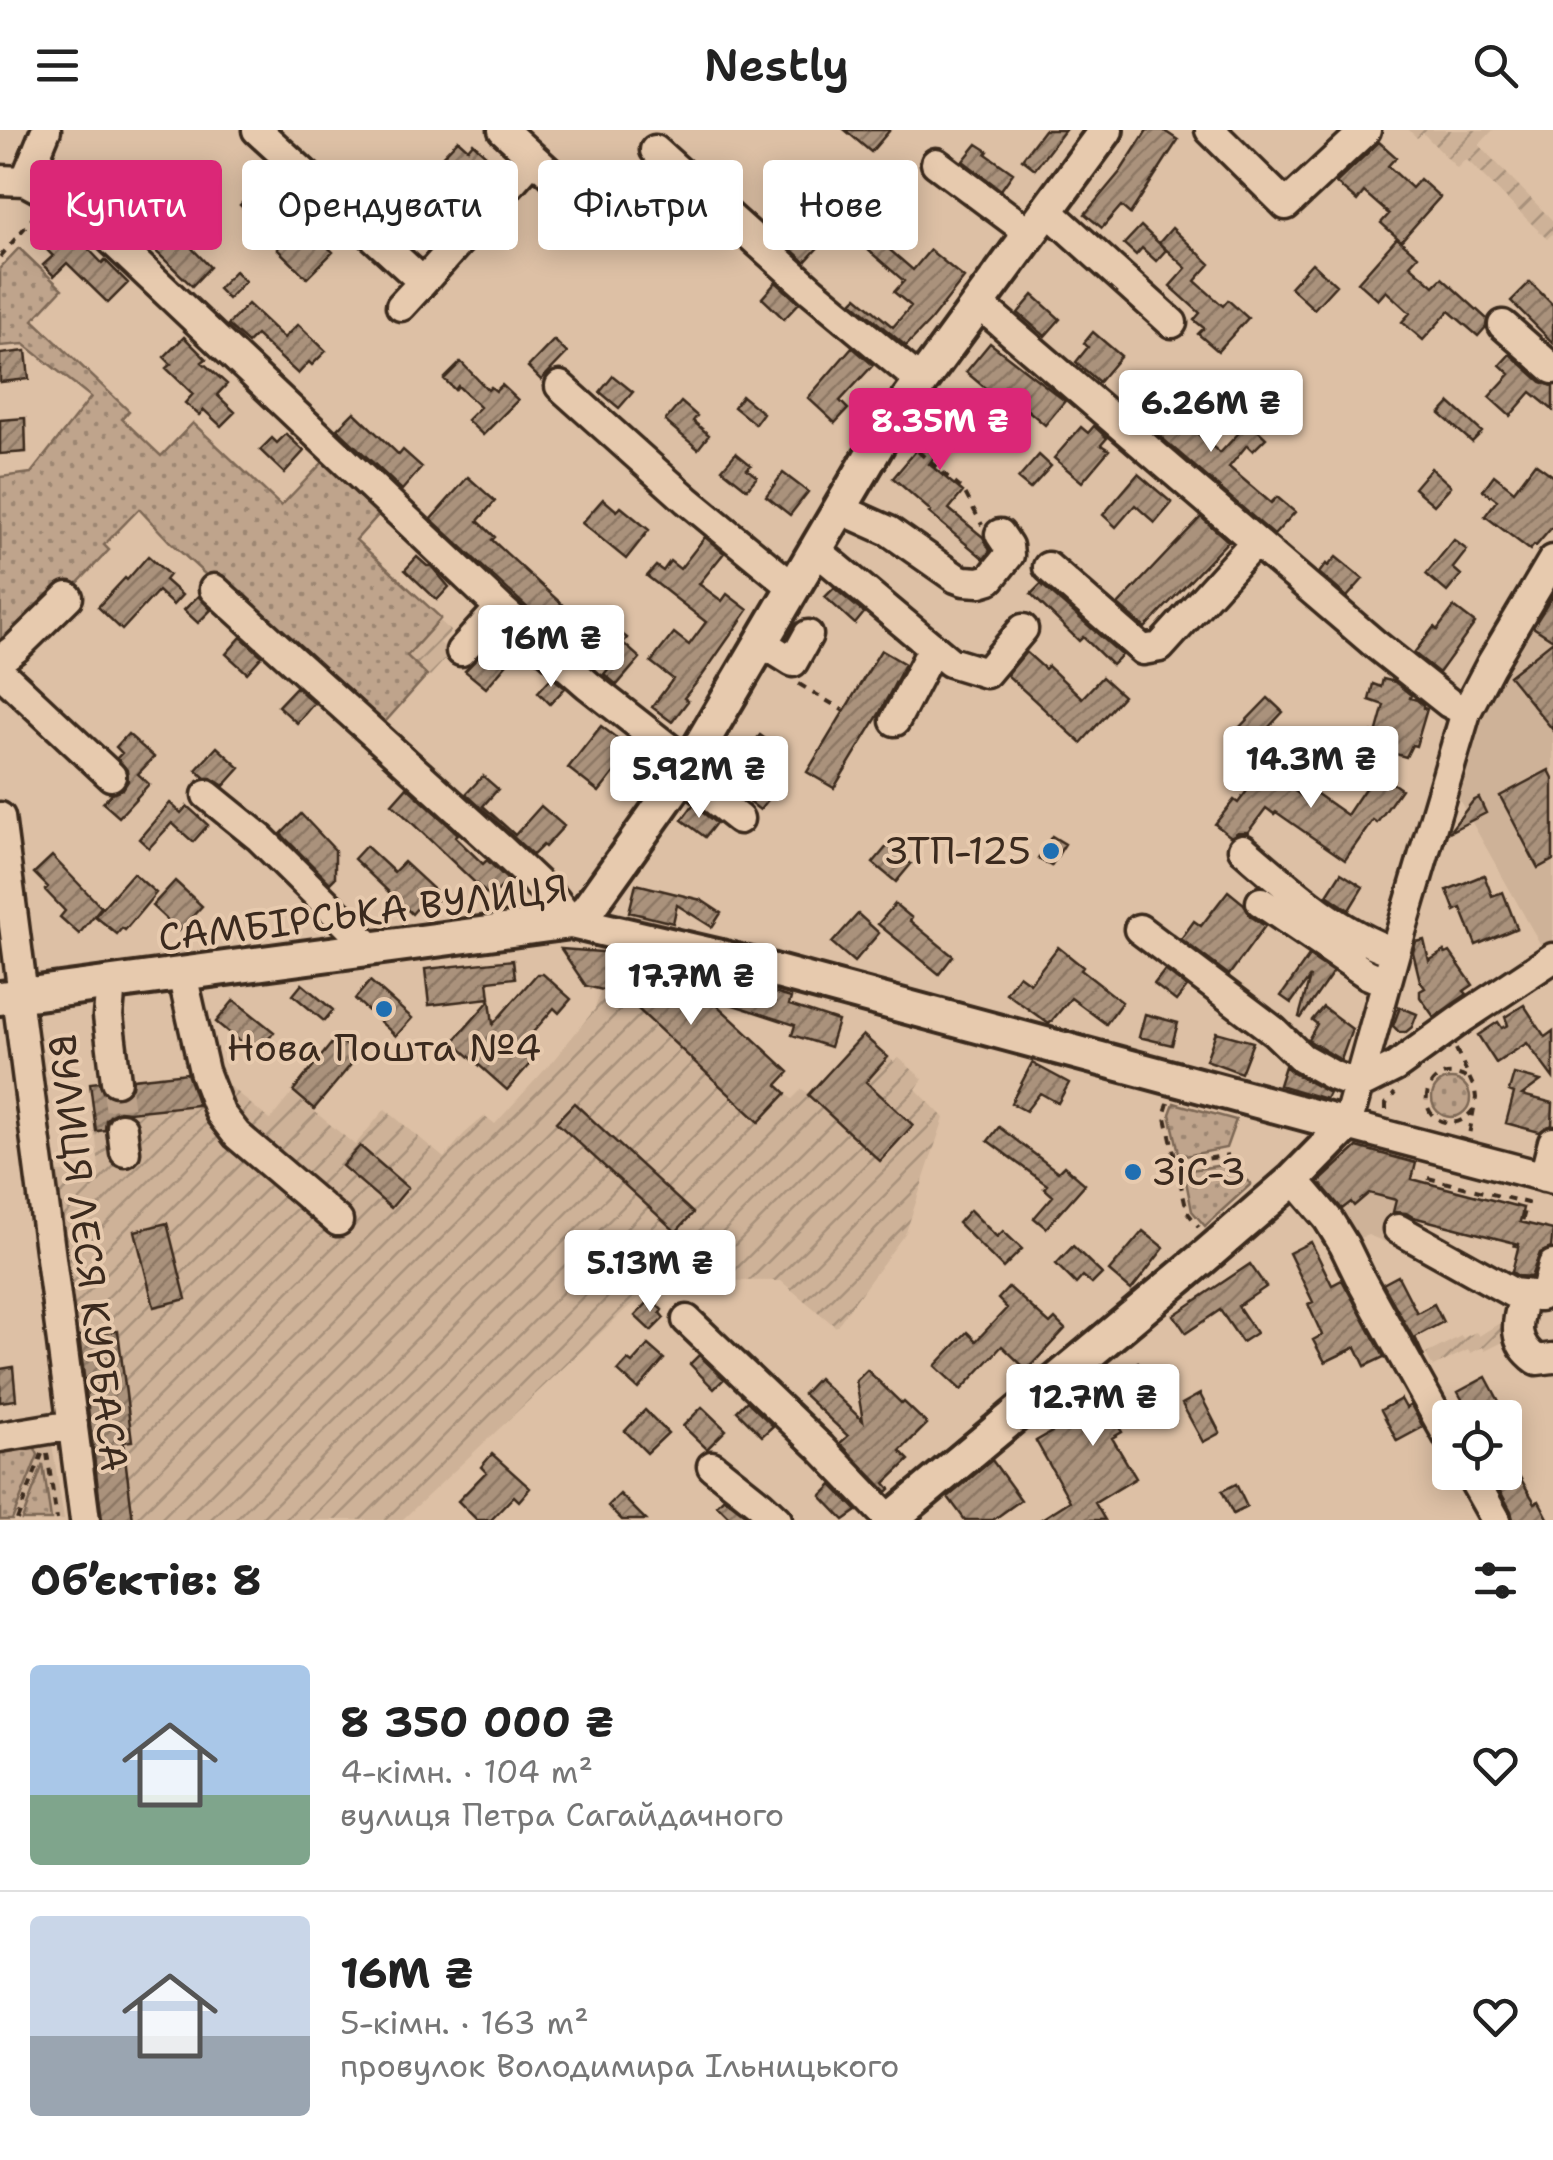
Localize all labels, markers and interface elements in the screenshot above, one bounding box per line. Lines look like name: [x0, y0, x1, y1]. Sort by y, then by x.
text: Nestly: [704, 35, 849, 95]
icon: menu: [30, 38, 85, 93]
icon: search: [1468, 38, 1523, 93]
chip: Купити: [30, 160, 222, 250]
chip: Орендувати: [242, 160, 518, 250]
chip: Фільтри: [538, 160, 743, 250]
chip: Нове: [763, 160, 918, 250]
pin: 6.26M ₴: [1119, 370, 1303, 455]
text: 6.26M ₴: [1141, 381, 1281, 424]
pin: 8.35M ₴: [848, 388, 1032, 473]
text: 8.35M ₴: [871, 399, 1009, 442]
pin: 16M ₴: [481, 605, 621, 690]
text: 16M ₴: [500, 616, 602, 659]
pin: 14.3M ₴: [1219, 726, 1403, 811]
pin: 5.92M ₴: [607, 736, 791, 821]
text: 14.3M ₴: [1245, 737, 1377, 780]
text: 5.92M ₴: [632, 747, 766, 790]
place label: ЗТП-125: [885, 825, 1031, 876]
marker: ЗТП-125: [1040, 840, 1062, 862]
street label: САМБІРСЬКА ВУЛИЦЯ: [155, 862, 571, 963]
pin: 17.7M ₴: [599, 943, 783, 1028]
text: 17.7M ₴: [627, 954, 755, 997]
marker: Нова Пошта №4: [373, 998, 395, 1020]
place label: Нова Пошта №4: [227, 1022, 541, 1073]
street label: ВУЛИЦЯ ЛЕСЯ КУРБАСА: [36, 1032, 141, 1474]
place label: ЗіС-3: [1153, 1146, 1246, 1197]
marker: ЗіС-3: [1122, 1161, 1144, 1183]
pin: 5.13M ₴: [558, 1230, 742, 1315]
text: 5.13M ₴: [586, 1241, 714, 1284]
pin: 12.7M ₴: [1001, 1364, 1185, 1449]
text: 12.7M ₴: [1028, 1375, 1158, 1418]
map controls: [1432, 1400, 1522, 1490]
button: locate: [1432, 1400, 1522, 1490]
text: Об’єктів: 8: [30, 1552, 262, 1608]
icon: filters: [1468, 1553, 1523, 1608]
text: 8 350 000 ₴: [340, 1694, 614, 1750]
icon: home: [110, 1705, 230, 1825]
icon: heart: [1468, 1738, 1523, 1793]
text: 4-кімн. · 104 m²: [340, 1750, 593, 1793]
text: вулиця Петра Сагайдачного: [340, 1793, 784, 1836]
text: 16M ₴: [340, 1945, 474, 2001]
icon: home: [110, 1956, 230, 2076]
icon: heart: [1468, 1989, 1523, 2044]
text: 5-кімн. · 163 m²: [340, 2001, 589, 2044]
text: провулок Володимира Ільницького: [340, 2044, 899, 2087]

